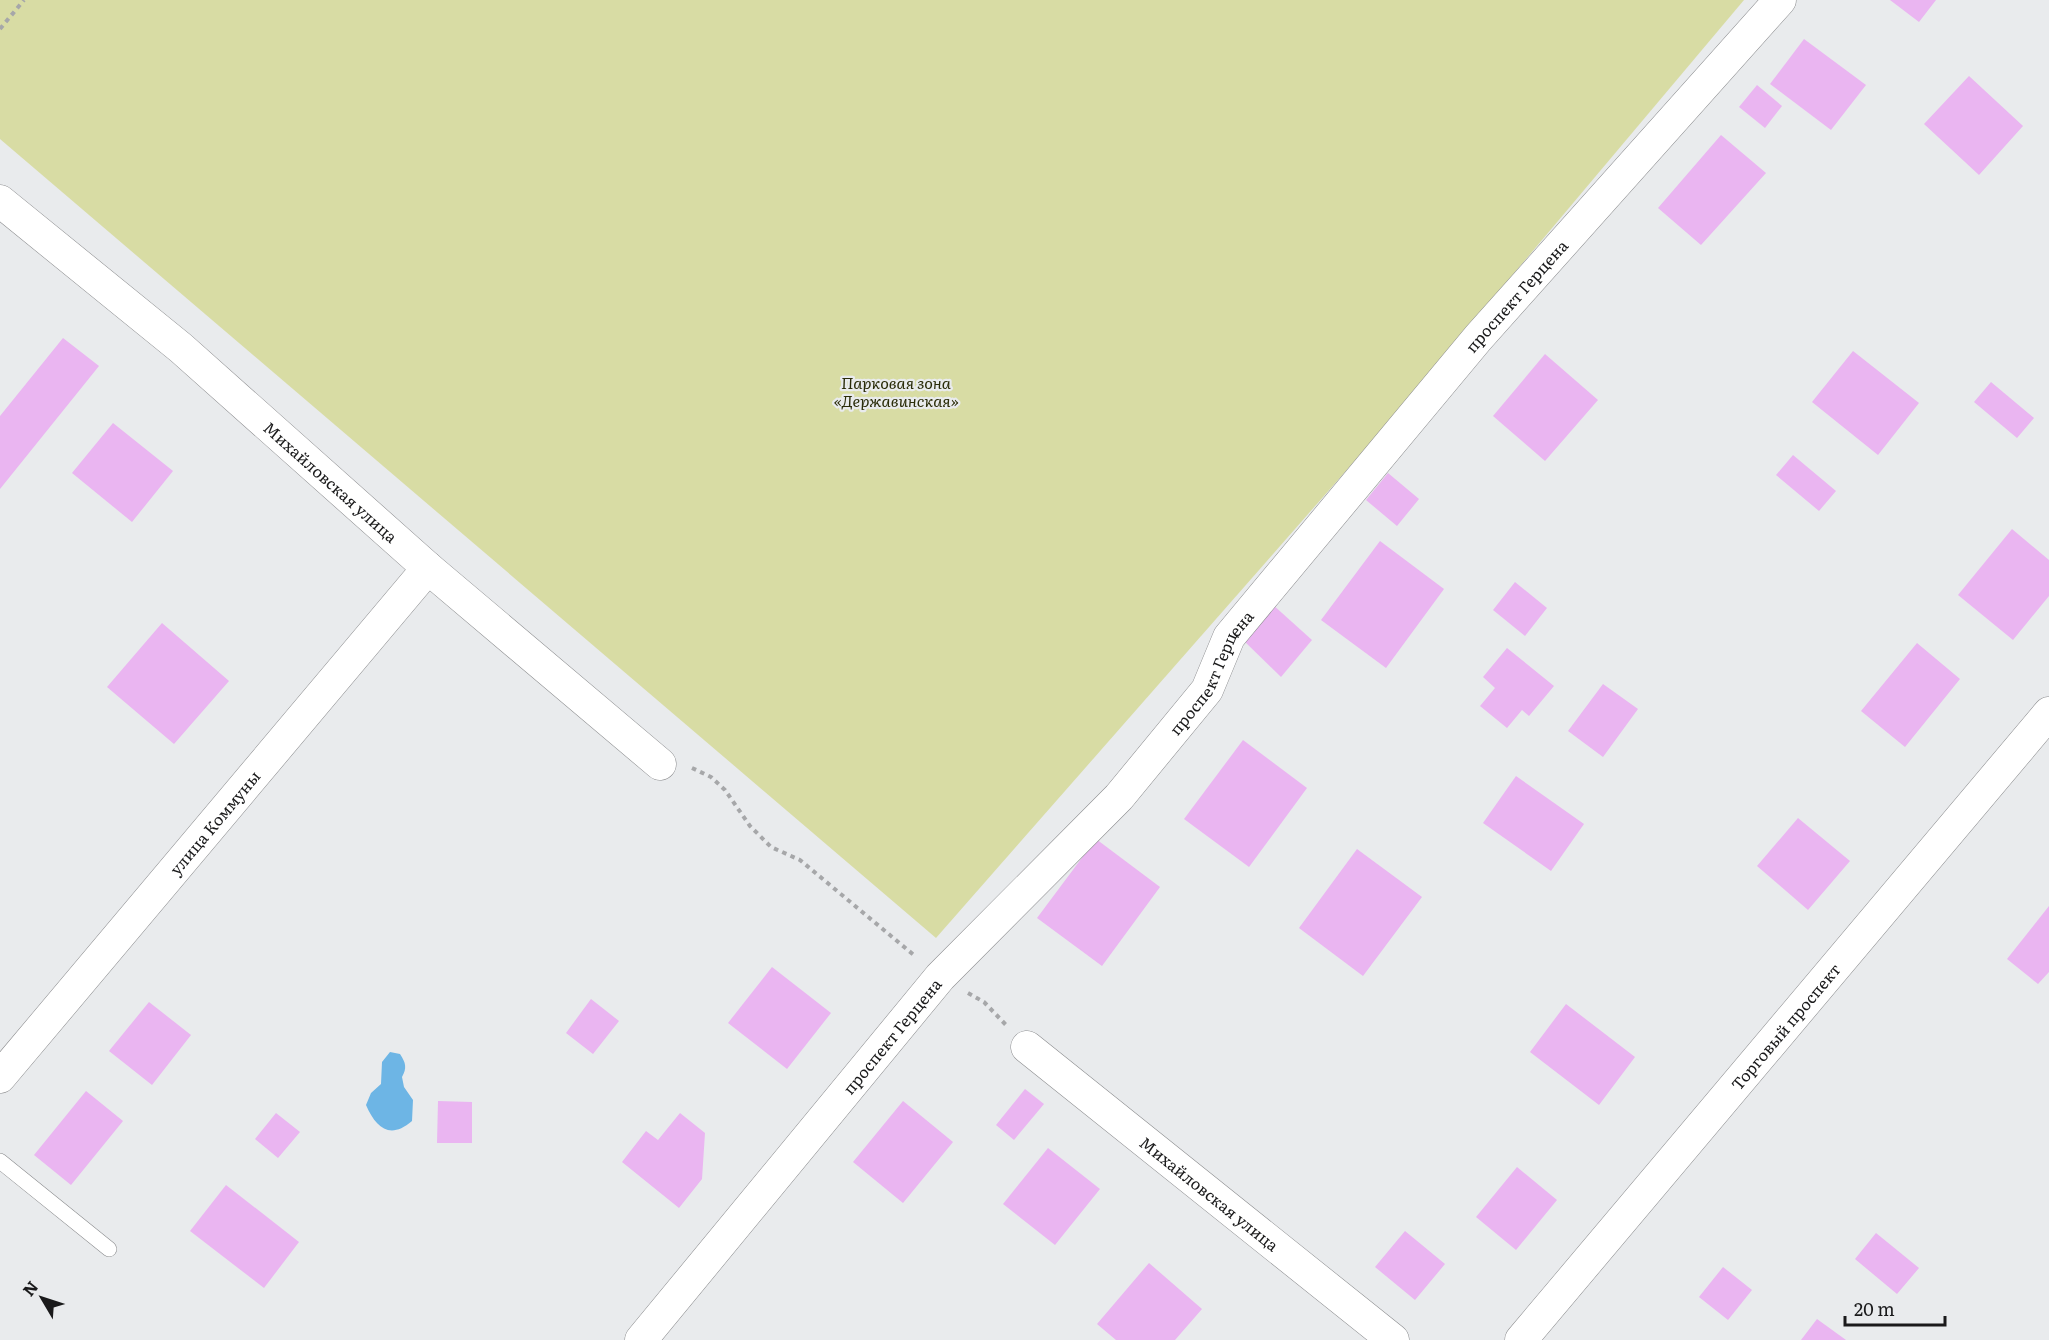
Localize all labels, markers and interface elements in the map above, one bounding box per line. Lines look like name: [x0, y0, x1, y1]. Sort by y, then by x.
street label: проспект Герцена: [1459, 234, 1573, 357]
park label: Парковая зона «Державинская»: [833, 370, 959, 412]
street label: Михайловская улица: [259, 415, 404, 548]
street label: проспект Герцена: [1163, 604, 1259, 740]
street label: улица Коммуны: [163, 765, 265, 880]
street label: Торговый проспект: [1725, 958, 1846, 1095]
street label: проспект Герцена: [836, 972, 947, 1099]
street label: Михайловская улица: [1135, 1130, 1285, 1257]
north arrow: [12, 1268, 72, 1328]
text: N: [16, 1275, 43, 1301]
scale bar: [1845, 1289, 1946, 1327]
text: 20 m: [1854, 1295, 1895, 1322]

